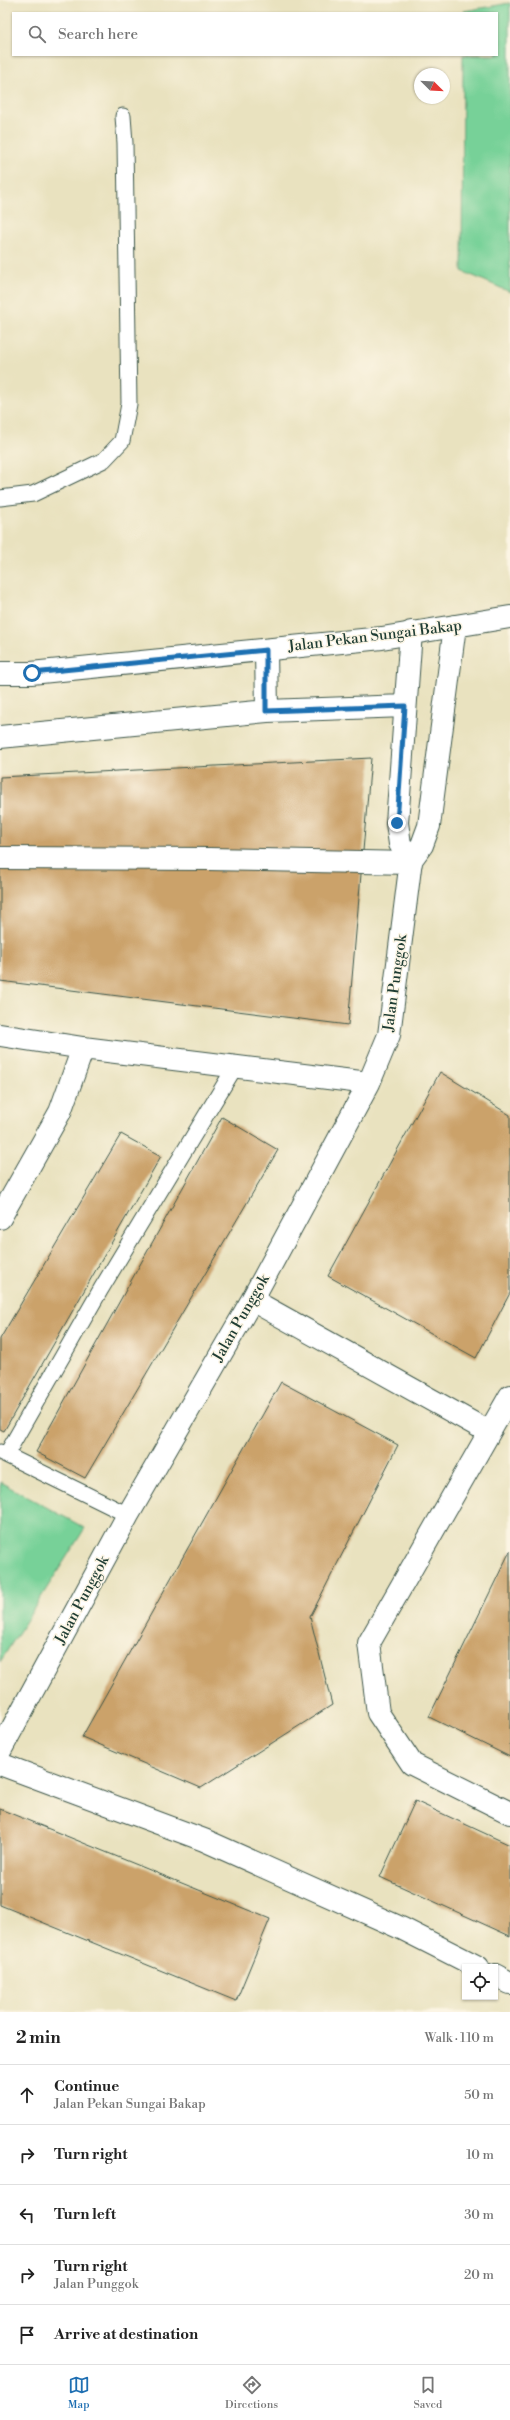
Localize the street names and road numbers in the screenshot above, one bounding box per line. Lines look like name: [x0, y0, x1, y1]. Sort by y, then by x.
street label: Jalan Pekan Sungai Bakap: [286, 616, 463, 656]
street label: Jalan Punggok: [379, 932, 411, 1034]
street label: Jalan Punggok: [208, 1270, 274, 1366]
street label: Jalan Punggok: [50, 1551, 114, 1648]

